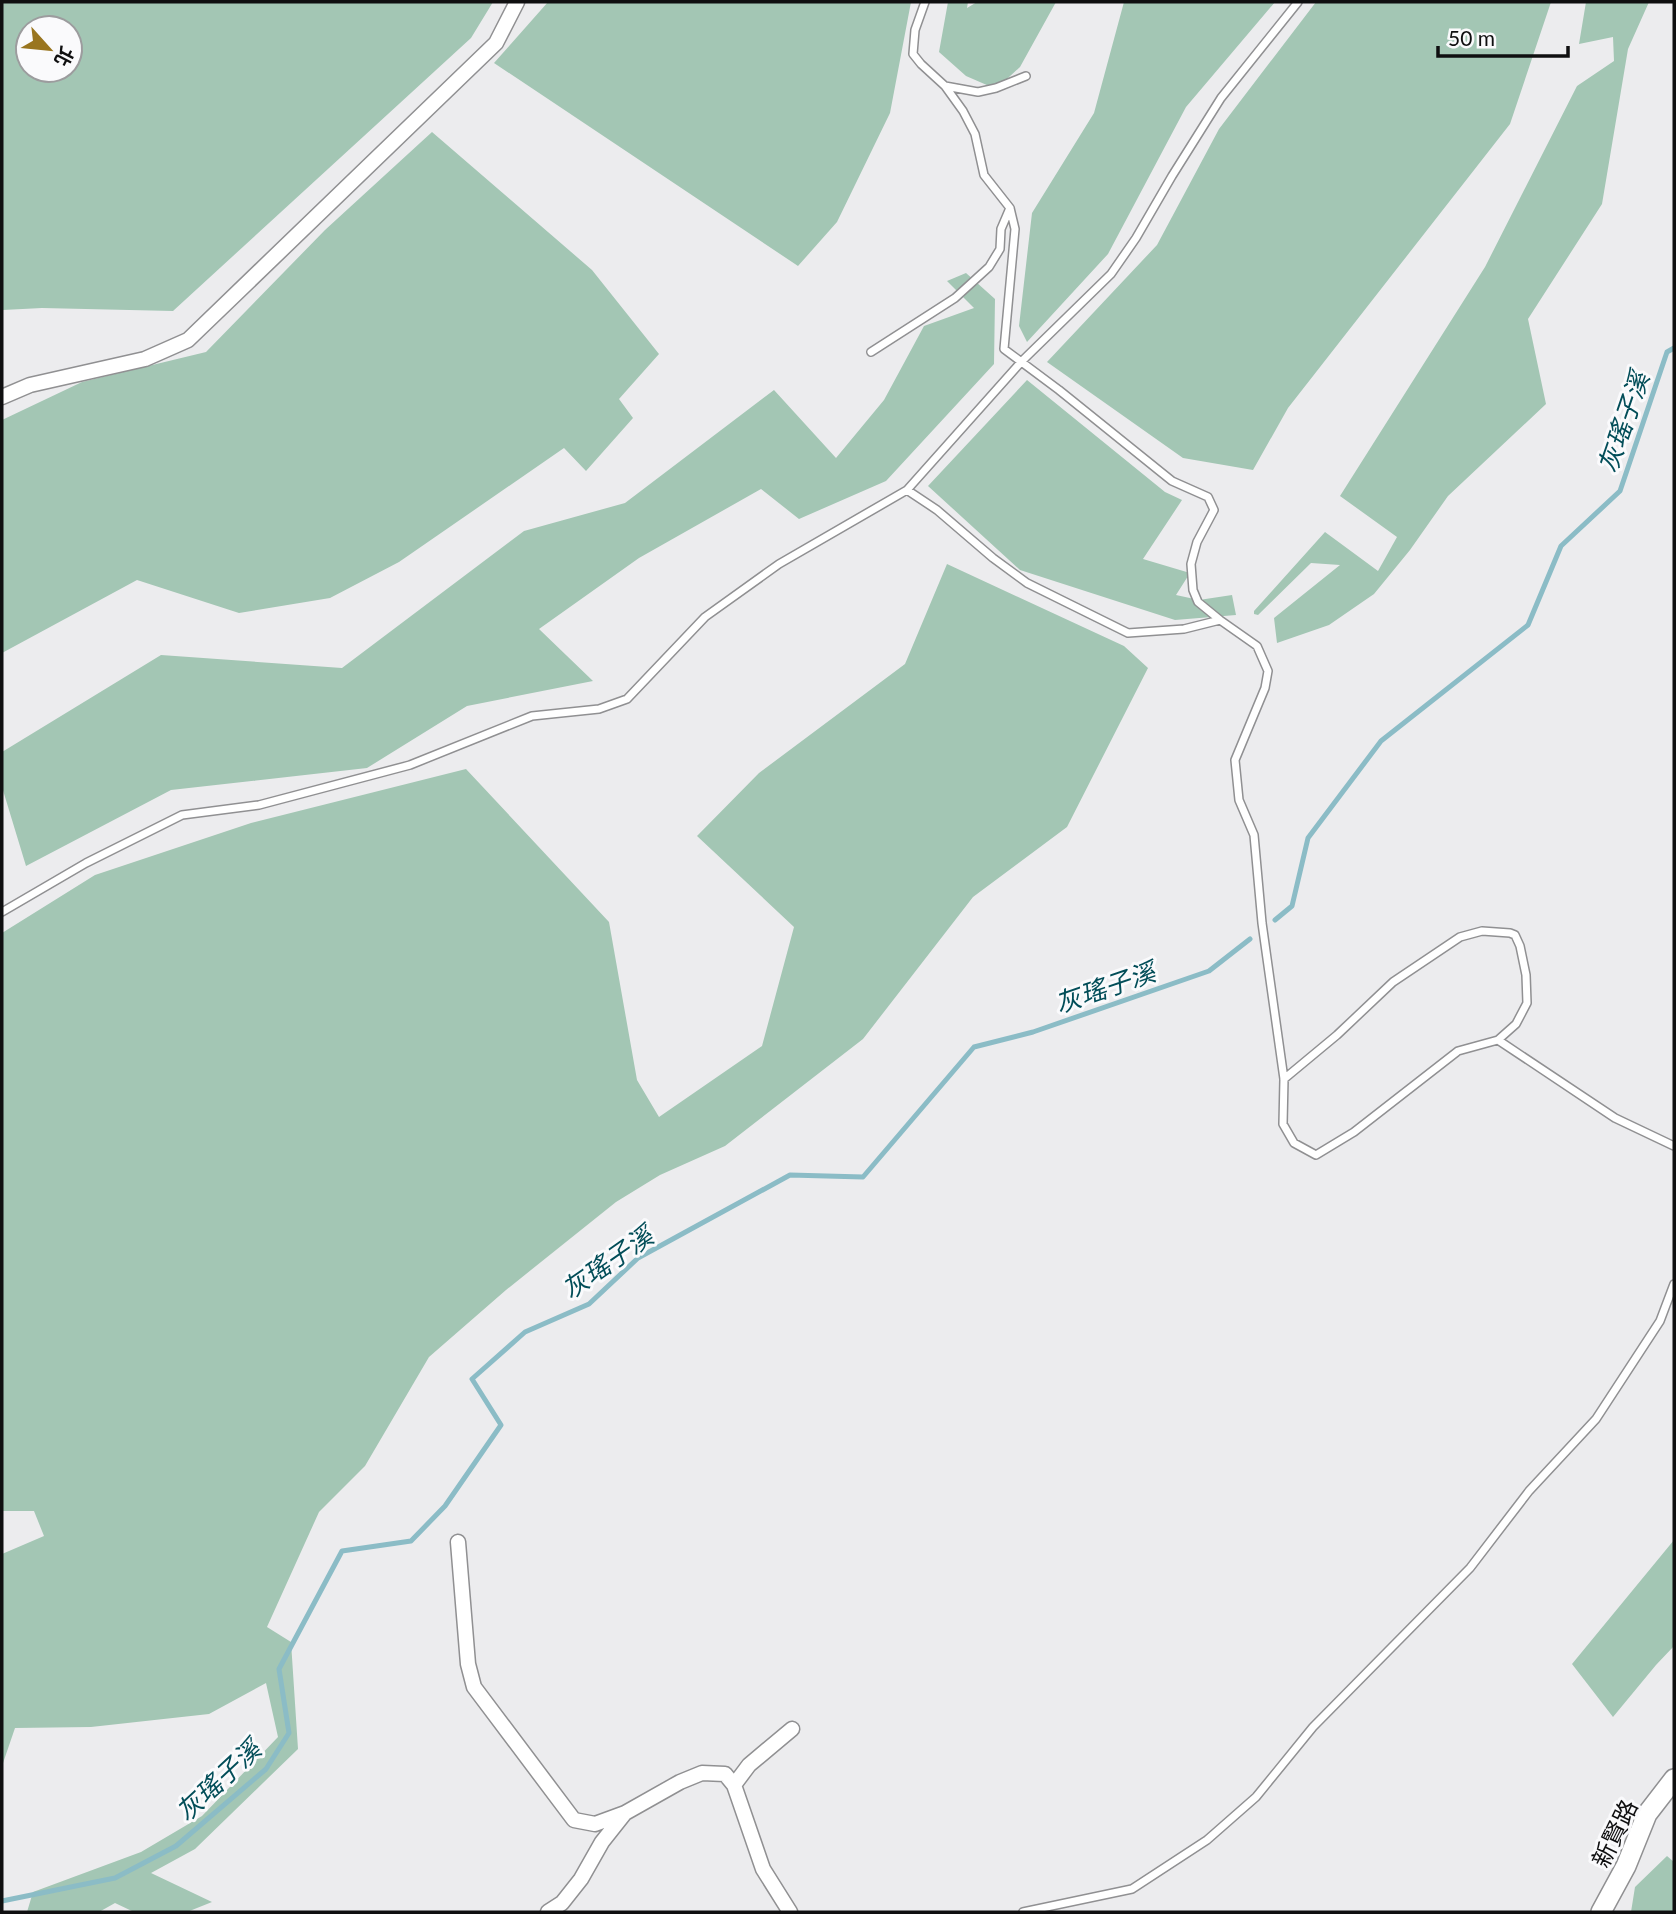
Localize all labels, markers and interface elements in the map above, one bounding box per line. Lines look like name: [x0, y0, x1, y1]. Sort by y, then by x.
north arrow: [14, 14, 84, 84]
scale bar: [1438, 14, 1568, 58]
text: 50 m: [1448, 25, 1495, 50]
text: 北: [50, 43, 79, 71]
water label: 灰瑤子溪: [1591, 364, 1656, 476]
water label: 灰瑤子溪: [1051, 954, 1163, 1019]
water label: 灰瑤子溪: [555, 1217, 662, 1305]
water label: 灰瑤子溪: [169, 1730, 270, 1827]
street label: 新賢路: [1585, 1794, 1643, 1872]

